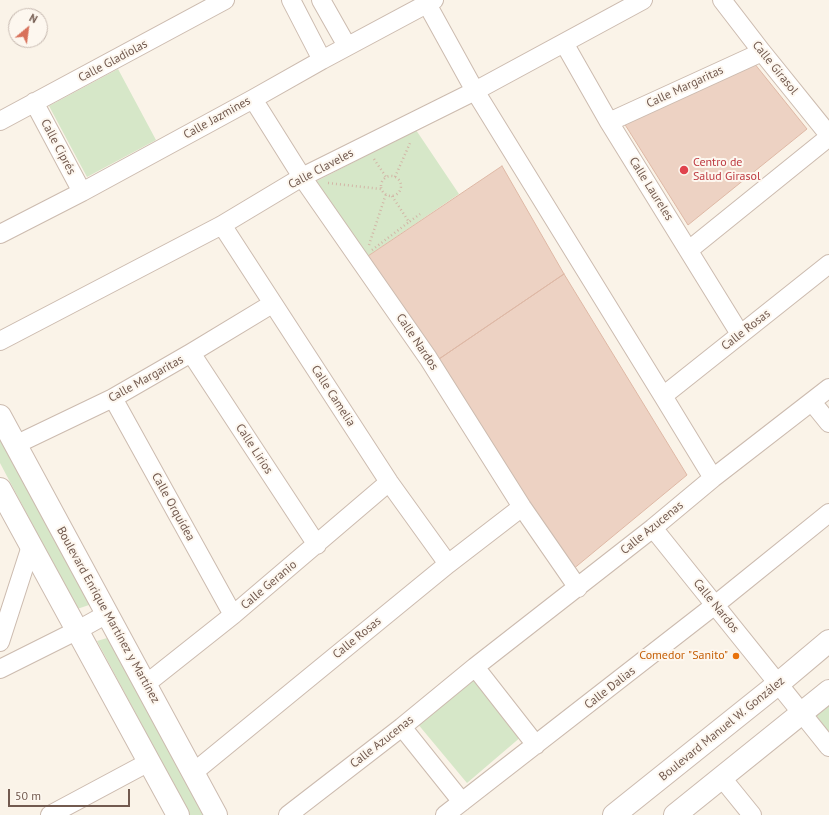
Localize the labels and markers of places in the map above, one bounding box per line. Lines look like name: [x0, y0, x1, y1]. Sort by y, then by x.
place label: Centro de Salud Girasol: [693, 156, 761, 184]
marker: Centro de Salud Girasol: [678, 164, 690, 176]
place label: Comedor "Sanito": [639, 649, 728, 663]
marker: Comedor "Sanito": [731, 651, 741, 661]

